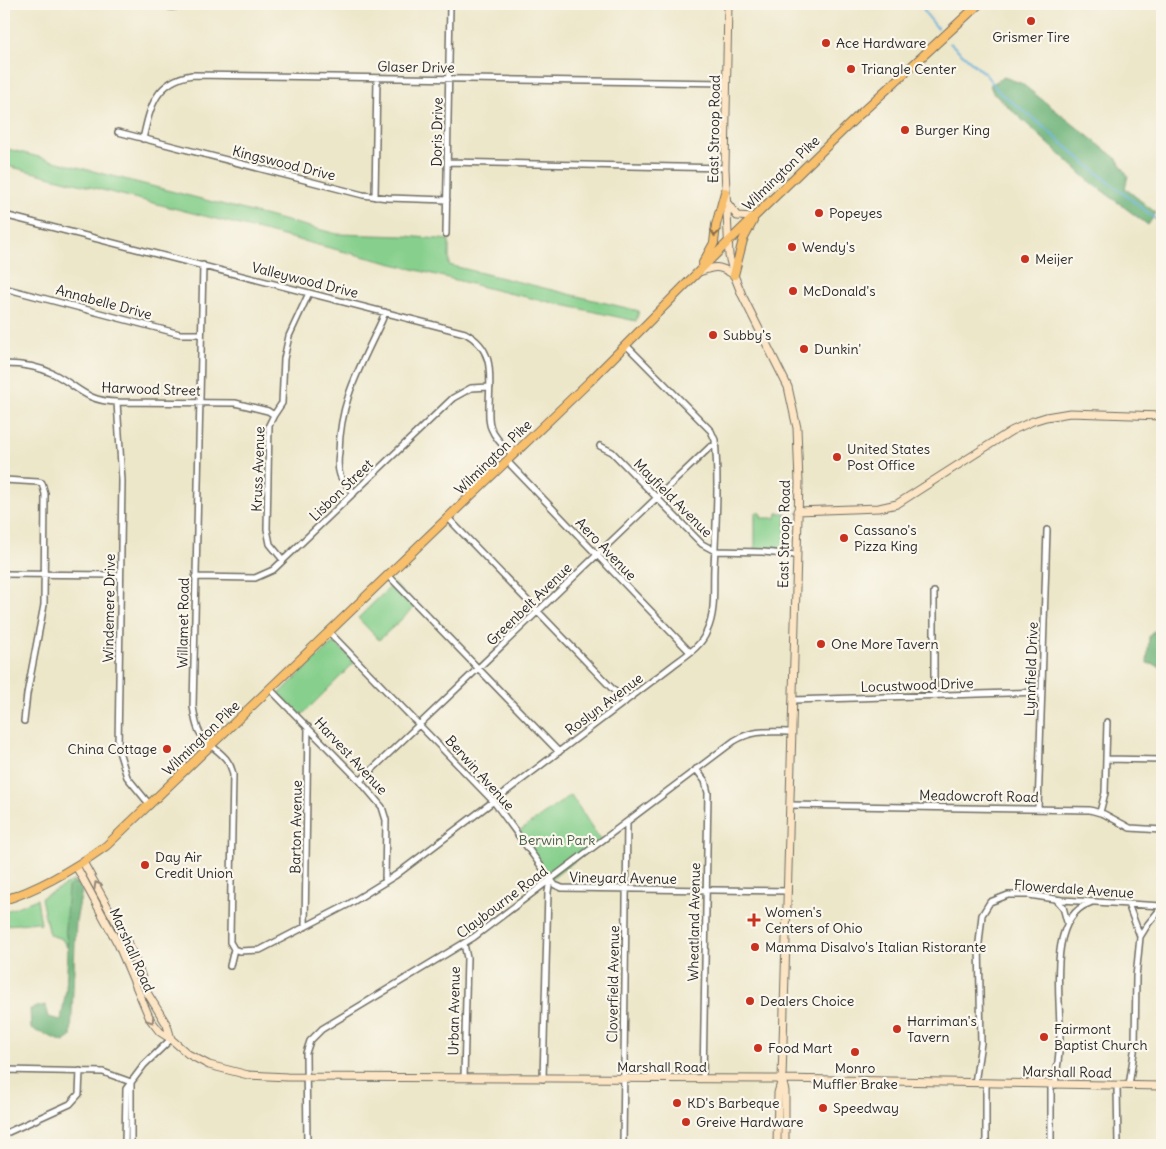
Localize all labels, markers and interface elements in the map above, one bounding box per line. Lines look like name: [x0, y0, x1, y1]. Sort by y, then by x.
marker: Grismer Tire: [1025, 15, 1037, 27]
place label: Grismer Tire: [992, 28, 1070, 46]
place label: Ace Hardware: [836, 34, 926, 52]
marker: Ace Hardware: [820, 37, 832, 49]
street label: Glaser Drive: [377, 57, 455, 77]
place label: Triangle Center: [861, 60, 957, 78]
marker: Triangle Center: [845, 63, 857, 75]
street label: East Stroop Road: [704, 75, 724, 183]
street label: Doris Drive: [427, 97, 447, 167]
place label: Burger King: [915, 121, 990, 139]
marker: Burger King: [899, 124, 911, 136]
street label: Wilmington Pike: [739, 132, 823, 214]
street label: Kingswood Drive: [231, 142, 337, 184]
place label: Popeyes: [829, 204, 882, 222]
marker: Popeyes: [813, 207, 825, 219]
one-way arrow: [710, 229, 721, 237]
place label: Wendy's: [802, 238, 855, 256]
marker: Wendy's: [786, 241, 798, 253]
place label: Meijer: [1035, 250, 1074, 268]
marker: Meijer: [1019, 253, 1031, 265]
street label: Valleywood Drive: [250, 258, 360, 302]
street label: Annabelle Drive: [54, 281, 154, 323]
place label: McDonald's: [803, 282, 876, 300]
marker: McDonald's: [787, 285, 799, 297]
place label: Subby's: [723, 326, 771, 344]
marker: Subby's: [707, 329, 719, 341]
place label: Dunkin': [814, 340, 861, 358]
marker: Dunkin': [798, 343, 810, 355]
street label: Harwood Street: [101, 378, 201, 400]
street label: Wilmington Pike: [451, 416, 535, 498]
street label: Kruss Avenue: [248, 426, 268, 512]
place label: United States Post Office: [847, 440, 930, 474]
marker: United States Post Office: [831, 451, 843, 463]
street label: Lisbon Street: [305, 455, 377, 525]
street label: Mayfield Avenue: [630, 455, 716, 541]
street label: East Stroop Road: [774, 480, 794, 588]
street label: Aero Avenue: [572, 514, 640, 584]
place label: Cassano's Pizza King: [854, 521, 918, 555]
marker: Cassano's Pizza King: [838, 532, 850, 544]
street label: Windemere Drive: [99, 553, 119, 663]
street label: Greenbelt Avenue: [482, 559, 576, 649]
street label: Willamet Road: [173, 577, 193, 669]
street label: Lynnfield Drive: [1020, 621, 1042, 717]
place label: One More Tavern: [831, 635, 939, 653]
marker: One More Tavern: [815, 638, 827, 650]
street label: Roslyn Avenue: [562, 669, 646, 739]
street label: Locustwood Drive: [860, 674, 974, 696]
street label: Wilmington Pike: [159, 697, 243, 779]
street label: Harvest Avenue: [311, 713, 391, 799]
street label: Berwin Avenue: [442, 732, 518, 814]
place label: China Cottage: [68, 740, 157, 758]
marker: China Cottage: [161, 743, 173, 755]
street label: Barton Avenue: [286, 780, 306, 874]
street label: Meadowcroft Road: [919, 786, 1039, 806]
park label: Berwin Park: [519, 831, 595, 849]
place label: Day Air Credit Union: [155, 848, 233, 882]
marker: Day Air Credit Union: [139, 859, 151, 871]
street label: Claybourne Road: [453, 862, 551, 942]
street label: Wheatland Avenue: [684, 862, 704, 982]
street label: Vineyard Avenue: [569, 868, 677, 888]
street label: Flowerdale Avenue: [1013, 876, 1135, 902]
one-way arrow: [93, 882, 103, 891]
place label: Women's Centers of Ohio: [765, 903, 863, 937]
street label: Marshall Road: [106, 905, 158, 995]
marker: Women's Centers of Ohio: [747, 913, 761, 927]
street label: Cloverfield Avenue: [603, 925, 623, 1043]
place label: Mamma Disalvo's Italian Ristorante: [765, 938, 986, 956]
marker: Mamma Disalvo's Italian Ristorante: [749, 941, 761, 953]
street label: Urban Avenue: [444, 966, 464, 1056]
place label: Dealers Choice: [760, 992, 854, 1010]
marker: Dealers Choice: [744, 995, 756, 1007]
place label: Harriman's Tavern: [907, 1012, 977, 1046]
one-way arrow: [145, 1014, 155, 1023]
place label: Fairmont Baptist Church: [1054, 1020, 1148, 1054]
marker: Harriman's Tavern: [891, 1023, 903, 1035]
marker: Fairmont Baptist Church: [1038, 1031, 1050, 1043]
place label: Food Mart: [768, 1039, 833, 1057]
marker: Food Mart: [752, 1042, 764, 1054]
marker: Monro Muffler Brake: [849, 1046, 861, 1058]
street label: Marshall Road: [617, 1058, 707, 1076]
place label: Monro Muffler Brake: [812, 1059, 898, 1093]
street label: Marshall Road: [1022, 1062, 1112, 1082]
place label: KD's Barbeque: [687, 1094, 779, 1112]
marker: KD's Barbeque: [671, 1097, 683, 1109]
place label: Speedway: [833, 1099, 899, 1117]
marker: Speedway: [817, 1102, 829, 1114]
place label: Greive Hardware: [696, 1113, 803, 1131]
marker: Greive Hardware: [680, 1116, 692, 1128]

